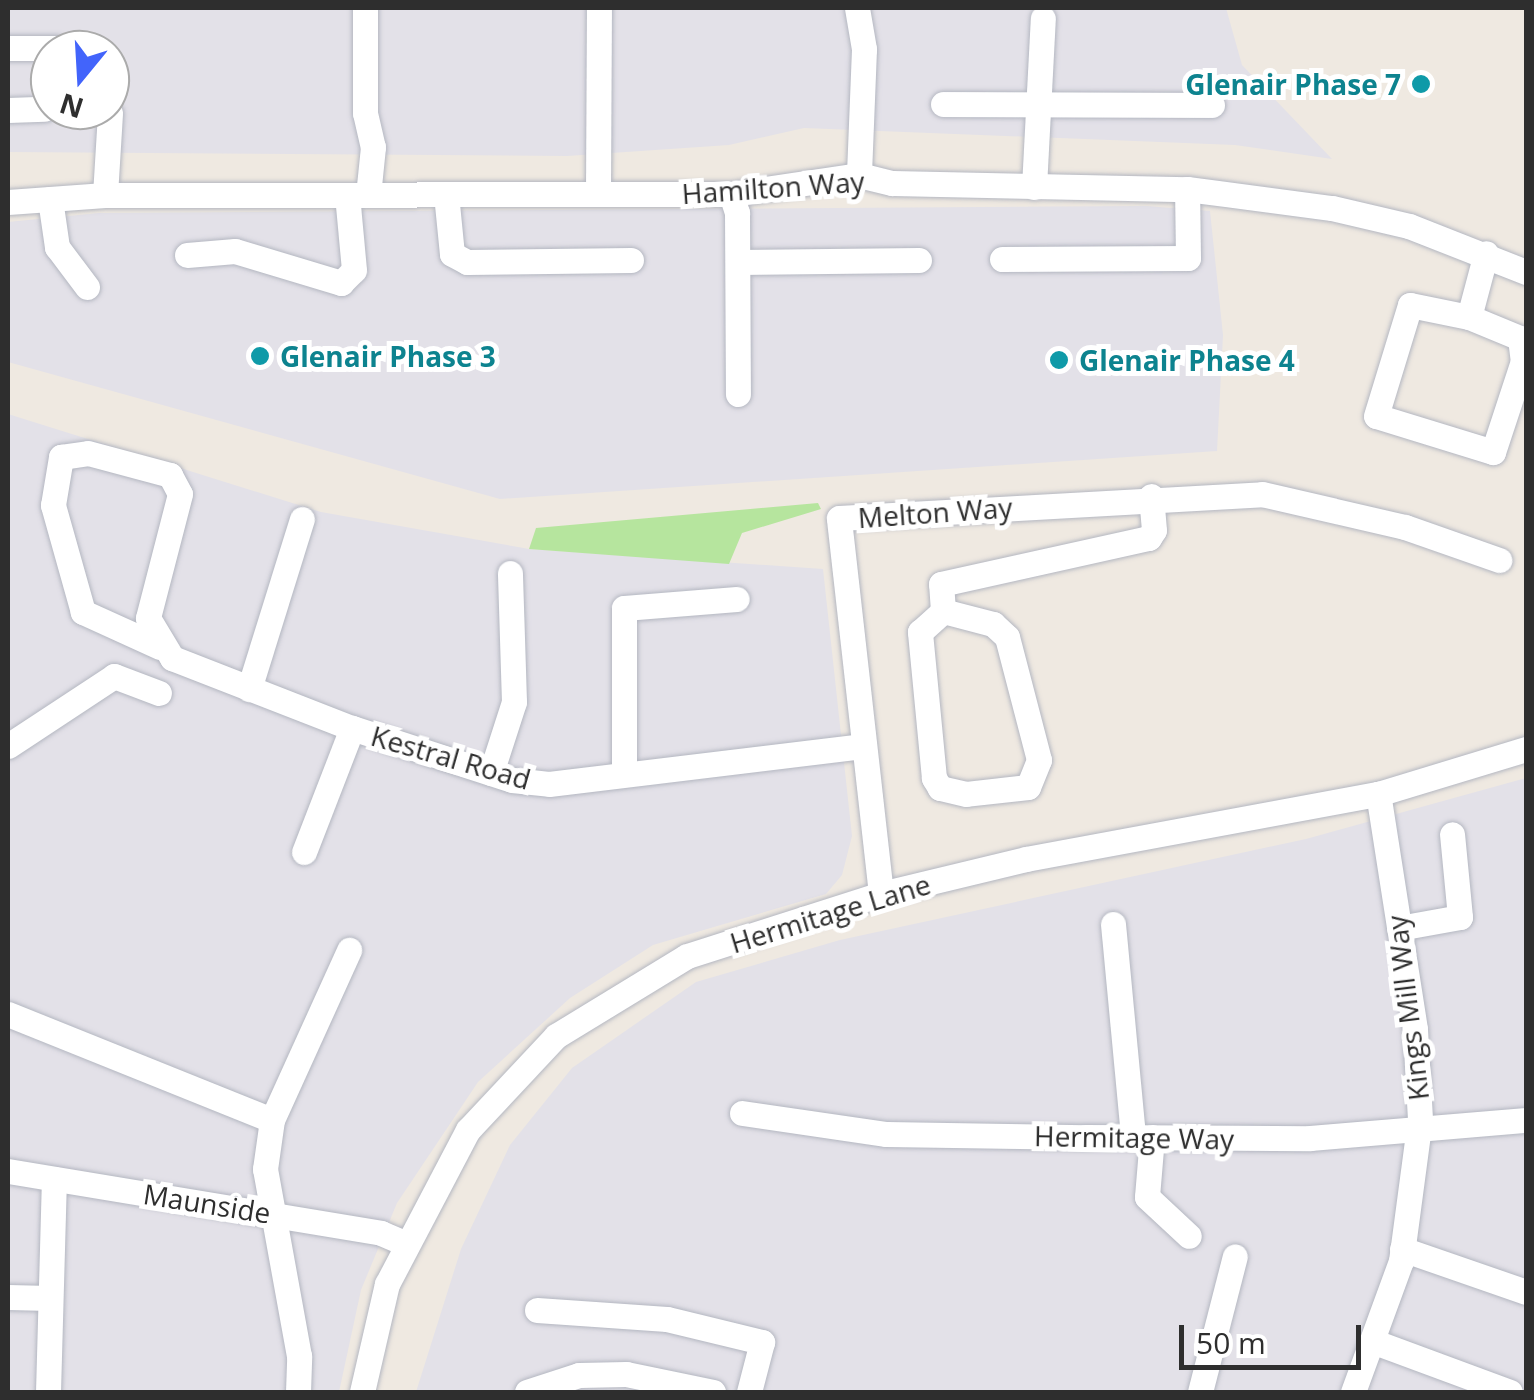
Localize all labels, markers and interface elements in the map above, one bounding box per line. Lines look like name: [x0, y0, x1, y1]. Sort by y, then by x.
north arrow: [30, 30, 130, 130]
place label: Glenair Phase 7: [1185, 67, 1401, 101]
marker: Glenair Phase 7: [1410, 73, 1432, 95]
text: N: [55, 85, 88, 128]
street label: Hamilton Way: [681, 164, 865, 210]
place label: Glenair Phase 3: [280, 339, 496, 373]
place label: Glenair Phase 4: [1079, 343, 1295, 377]
marker: Glenair Phase 3: [249, 345, 271, 367]
marker: Glenair Phase 4: [1048, 349, 1070, 371]
street label: Melton Way: [857, 490, 1013, 534]
street label: Kestral Road: [367, 718, 535, 796]
street label: Hermitage Lane: [726, 867, 934, 959]
street label: Kings Mill Way: [1379, 913, 1435, 1103]
street label: Hermitage Way: [1034, 1118, 1234, 1156]
street label: Maunside: [141, 1176, 273, 1230]
scale bar: [1184, 1305, 1366, 1367]
text: 50 m: [1196, 1322, 1266, 1363]

